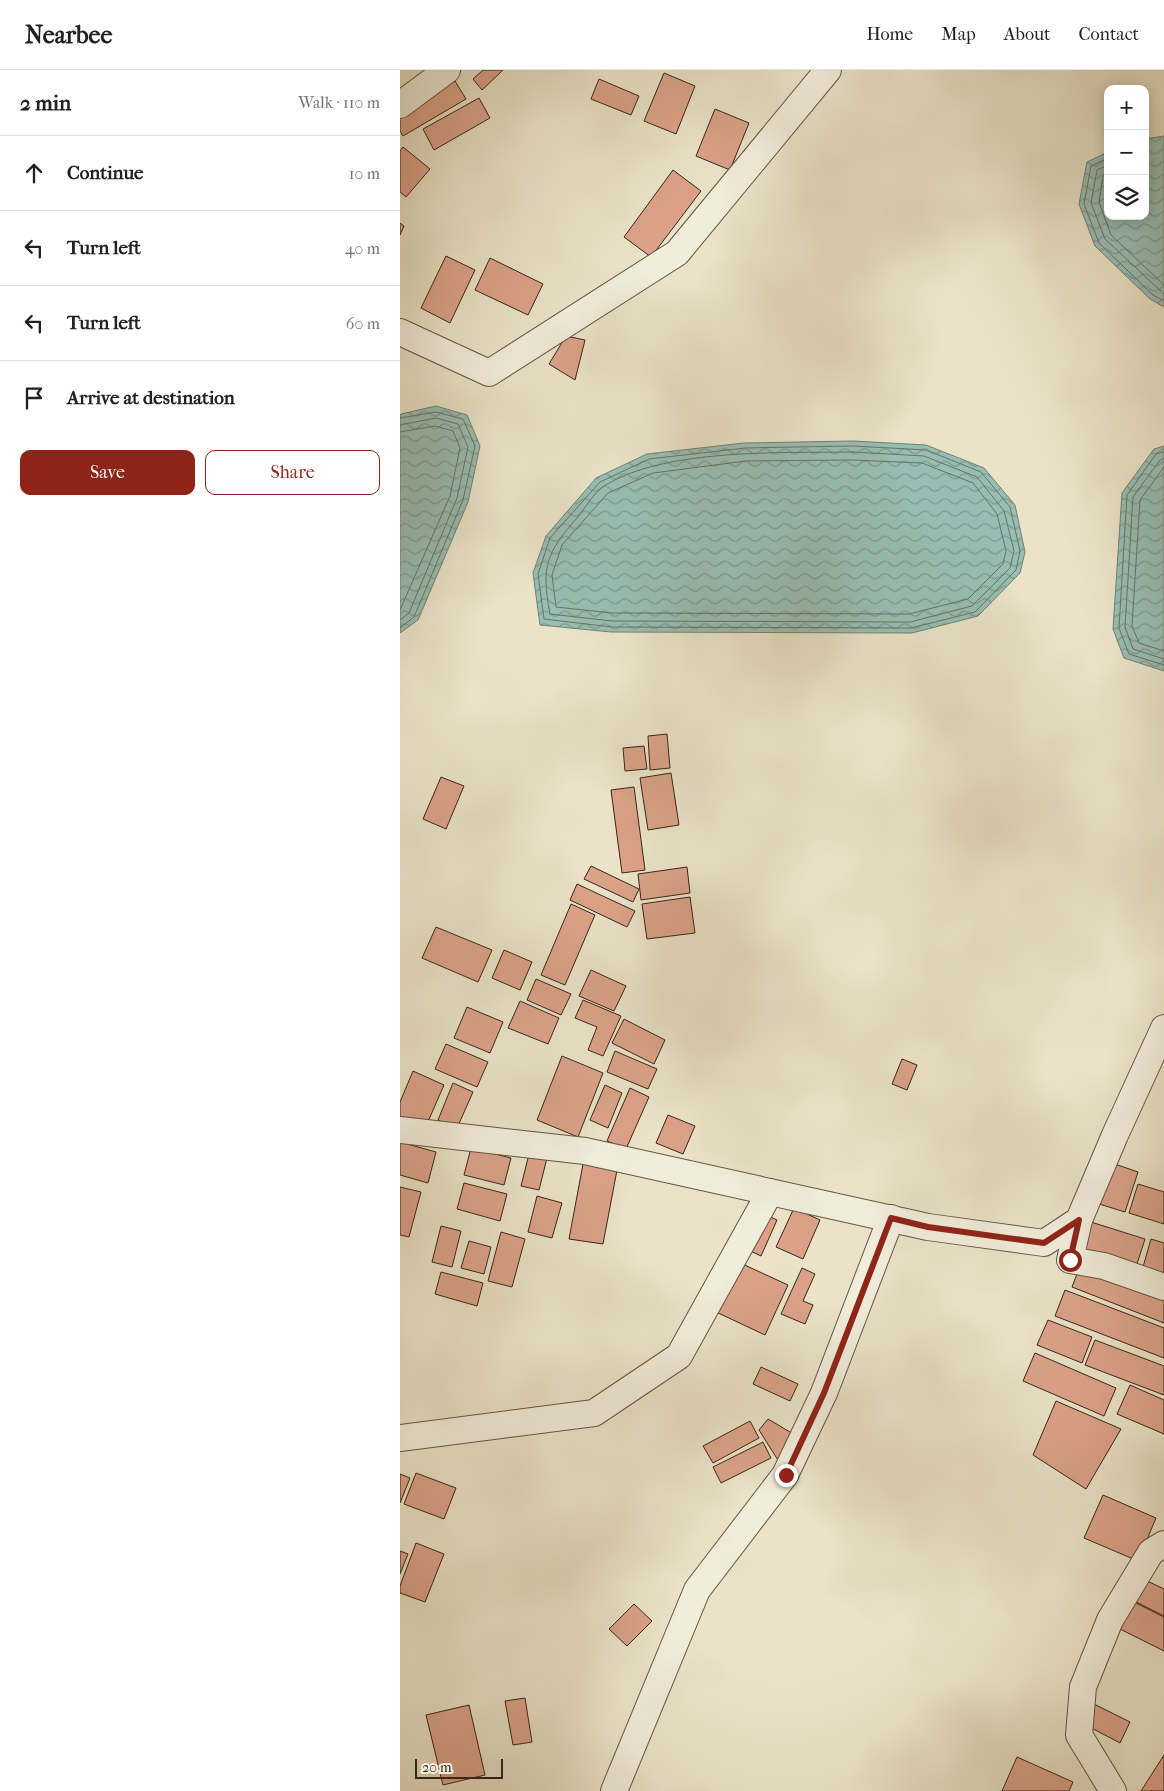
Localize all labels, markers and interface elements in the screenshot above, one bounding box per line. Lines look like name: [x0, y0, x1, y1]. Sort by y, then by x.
text: Nearbee: [25, 21, 112, 49]
text: Home: [866, 24, 913, 45]
text: Map: [941, 24, 976, 45]
text: About: [1004, 24, 1050, 45]
text: Contact: [1078, 24, 1139, 45]
map controls: [1104, 85, 1149, 220]
button: +: [1104, 85, 1149, 130]
text: 2 min: [20, 91, 71, 115]
text: Walk · 110 m: [298, 93, 380, 112]
button: −: [1104, 130, 1149, 175]
icon: ahead: [20, 159, 48, 187]
text: Continue: [67, 162, 143, 184]
text: 10 m: [349, 164, 380, 183]
button: layers: [1104, 175, 1149, 220]
icon: left: [20, 234, 48, 262]
text: Turn left: [67, 237, 141, 259]
text: 40 m: [345, 239, 380, 258]
icon: left: [20, 309, 48, 337]
text: Turn left: [67, 312, 141, 334]
text: 60 m: [346, 314, 380, 333]
icon: arrive: [20, 384, 48, 412]
text: Arrive at destination: [67, 387, 235, 409]
button: Save: [20, 450, 195, 495]
button: Share: [205, 450, 380, 495]
route start: [1059, 1249, 1082, 1272]
route end: [775, 1464, 798, 1487]
scale bar: [415, 1756, 502, 1779]
text: 20 m: [422, 1759, 452, 1776]

